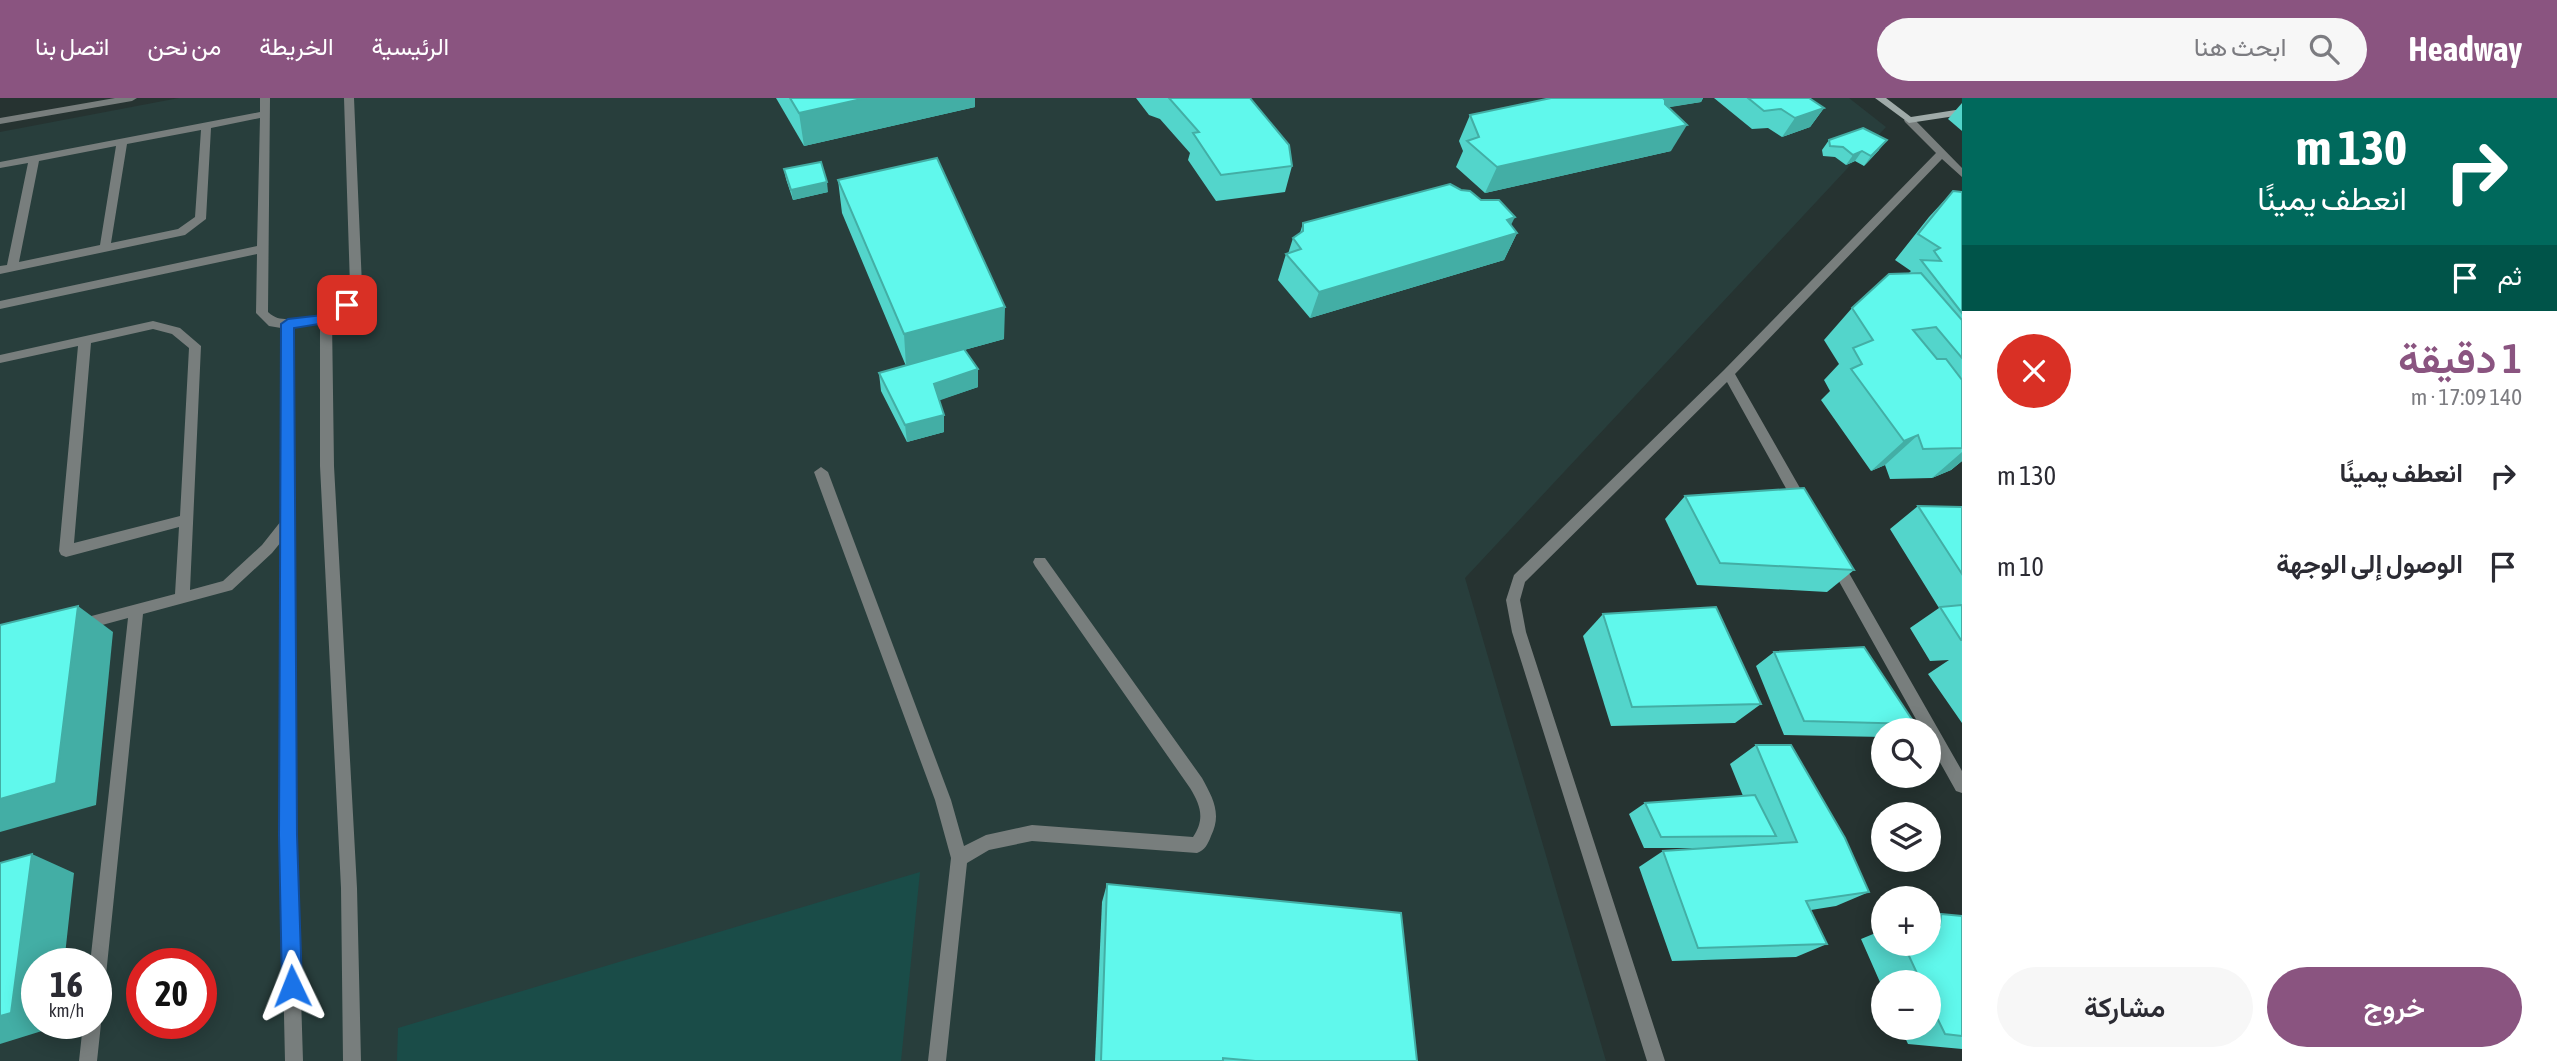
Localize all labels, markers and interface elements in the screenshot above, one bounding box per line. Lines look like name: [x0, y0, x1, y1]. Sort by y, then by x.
search box: [1877, 18, 2367, 81]
icon: search: [2305, 30, 2343, 68]
text: Headway: [2409, 30, 2522, 68]
text: ابحث هنا: [2194, 32, 2287, 62]
text: اتصل بنا: [35, 33, 109, 60]
text: من نحن: [147, 33, 221, 60]
text: الخريطة: [259, 33, 334, 60]
text: الرئيسية: [372, 33, 449, 60]
text: 130 m: [2296, 119, 2407, 175]
icon: right: [2431, 126, 2522, 217]
text: انعطف يمينًا: [2257, 180, 2407, 217]
icon: arrive: [2446, 259, 2484, 297]
text: ثم: [2498, 261, 2522, 291]
pin: [317, 275, 377, 335]
icon: arrive: [328, 286, 366, 324]
button: close: [1997, 334, 2071, 408]
text: 1 دقيقة: [2398, 334, 2522, 382]
text: 140 m · 17:09: [2411, 384, 2522, 410]
icon: right: [2484, 457, 2522, 495]
text: انعطف يمينًا: [2340, 458, 2463, 488]
text: 130 m: [1997, 461, 2056, 491]
icon: arrive: [2484, 548, 2522, 586]
text: الوصول إلى الوجهة: [2276, 549, 2463, 579]
text: 10 m: [1997, 552, 2044, 582]
map controls: [1871, 718, 1941, 1040]
button: search: [1871, 718, 1941, 788]
button: layers: [1871, 802, 1941, 872]
button: +: [1871, 886, 1941, 956]
speed limit sign: 20: [126, 948, 217, 1039]
position arrow: [255, 949, 329, 1023]
text: 16: [50, 964, 83, 1004]
button: مشاركة: [1997, 967, 2253, 1047]
button: خروج: [2267, 967, 2522, 1047]
button: −: [1871, 970, 1941, 1040]
text: km/h: [49, 1000, 84, 1021]

